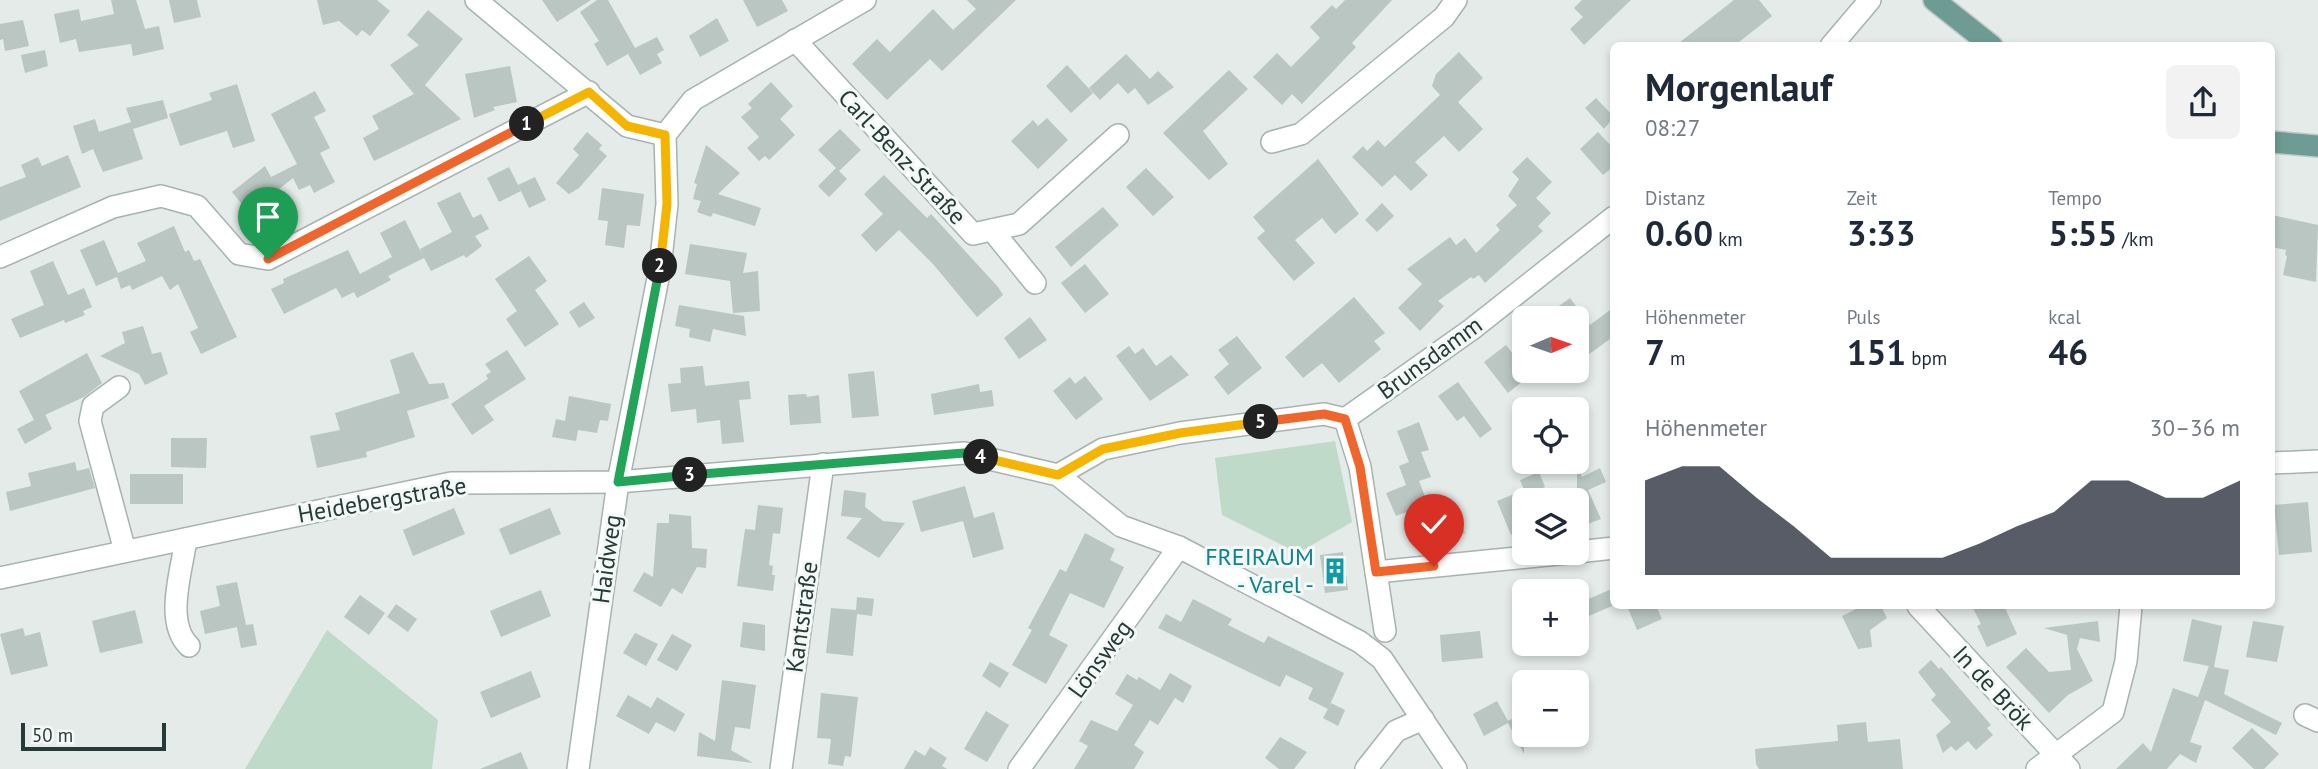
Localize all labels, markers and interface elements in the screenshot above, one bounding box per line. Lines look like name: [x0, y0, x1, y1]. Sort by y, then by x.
text: Morgenlauf: [1645, 62, 1832, 111]
button: share: [2166, 65, 2240, 139]
street label: Carl-Benz-Straße: [832, 82, 973, 231]
pin: 1: [510, 106, 544, 142]
text: 1: [521, 111, 532, 135]
text: 08:27: [1645, 113, 1700, 142]
text: Distanz: [1645, 186, 1705, 210]
text: Zeit: [1847, 186, 1877, 210]
text: Tempo: [2048, 186, 2102, 210]
pin: [238, 187, 298, 259]
icon: arrive: [249, 198, 287, 236]
text: 0.60: [1645, 210, 1713, 256]
text: 3:33: [1847, 210, 1916, 256]
text: 5:55: [2048, 210, 2117, 256]
text: km: [1713, 227, 1743, 251]
text: /km: [2117, 227, 2154, 251]
pin: 2: [642, 248, 678, 284]
text: 2: [654, 253, 665, 277]
text: Höhenmeter: [1645, 305, 1746, 329]
text: Puls: [1847, 305, 1880, 329]
text: kcal: [2048, 305, 2081, 329]
north arrow: [1512, 306, 1589, 383]
map controls: [1512, 306, 1589, 747]
street label: Brunsdamm: [1371, 309, 1488, 406]
text: 7: [1645, 329, 1665, 375]
text: 151: [1847, 329, 1906, 375]
text: 46: [2048, 329, 2088, 375]
text: m: [1665, 346, 1685, 370]
text: bpm: [1906, 346, 1947, 370]
button: locate: [1512, 397, 1589, 474]
pin: 5: [1244, 404, 1278, 440]
text: 5: [1255, 409, 1266, 433]
text: Höhenmeter: [1645, 413, 1767, 442]
text: 30–36 m: [2150, 413, 2240, 442]
pin: 4: [964, 440, 998, 475]
text: 4: [975, 444, 986, 468]
pin: 3: [672, 458, 708, 492]
text: 3: [684, 462, 695, 486]
street label: Heidebergstraße: [295, 469, 469, 530]
button: layers: [1512, 488, 1589, 565]
pin: [1404, 494, 1464, 566]
icon: check: [1415, 505, 1453, 543]
street label: Haidweg: [585, 512, 628, 605]
place label: FREIRAUM - Varel -: [1205, 541, 1314, 600]
building icon: FREIRAUM - Varel -: [1320, 556, 1350, 586]
street label: Kantstraße: [778, 559, 825, 674]
button: +: [1512, 579, 1589, 656]
street label: Lönsweg: [1061, 613, 1138, 704]
street label: In de Brök: [1946, 639, 2041, 737]
button: −: [1512, 670, 1589, 747]
scale bar: [21, 720, 166, 752]
text: 50 m: [32, 723, 73, 747]

